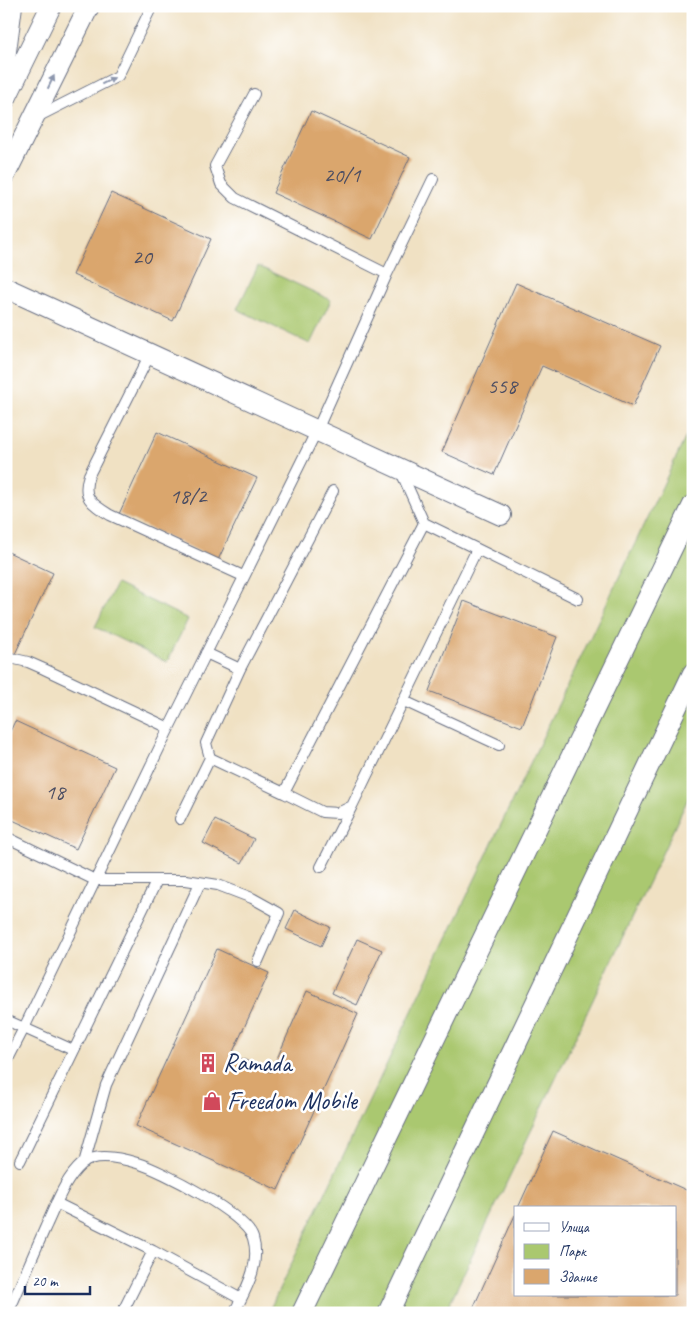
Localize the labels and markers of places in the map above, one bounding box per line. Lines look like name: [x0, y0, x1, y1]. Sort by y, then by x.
place label: Ramada: [223, 1047, 294, 1079]
building icon: Ramada: [197, 1052, 219, 1074]
place label: Freedom Mobile: [227, 1085, 359, 1117]
shop icon: Freedom Mobile: [201, 1090, 223, 1112]

